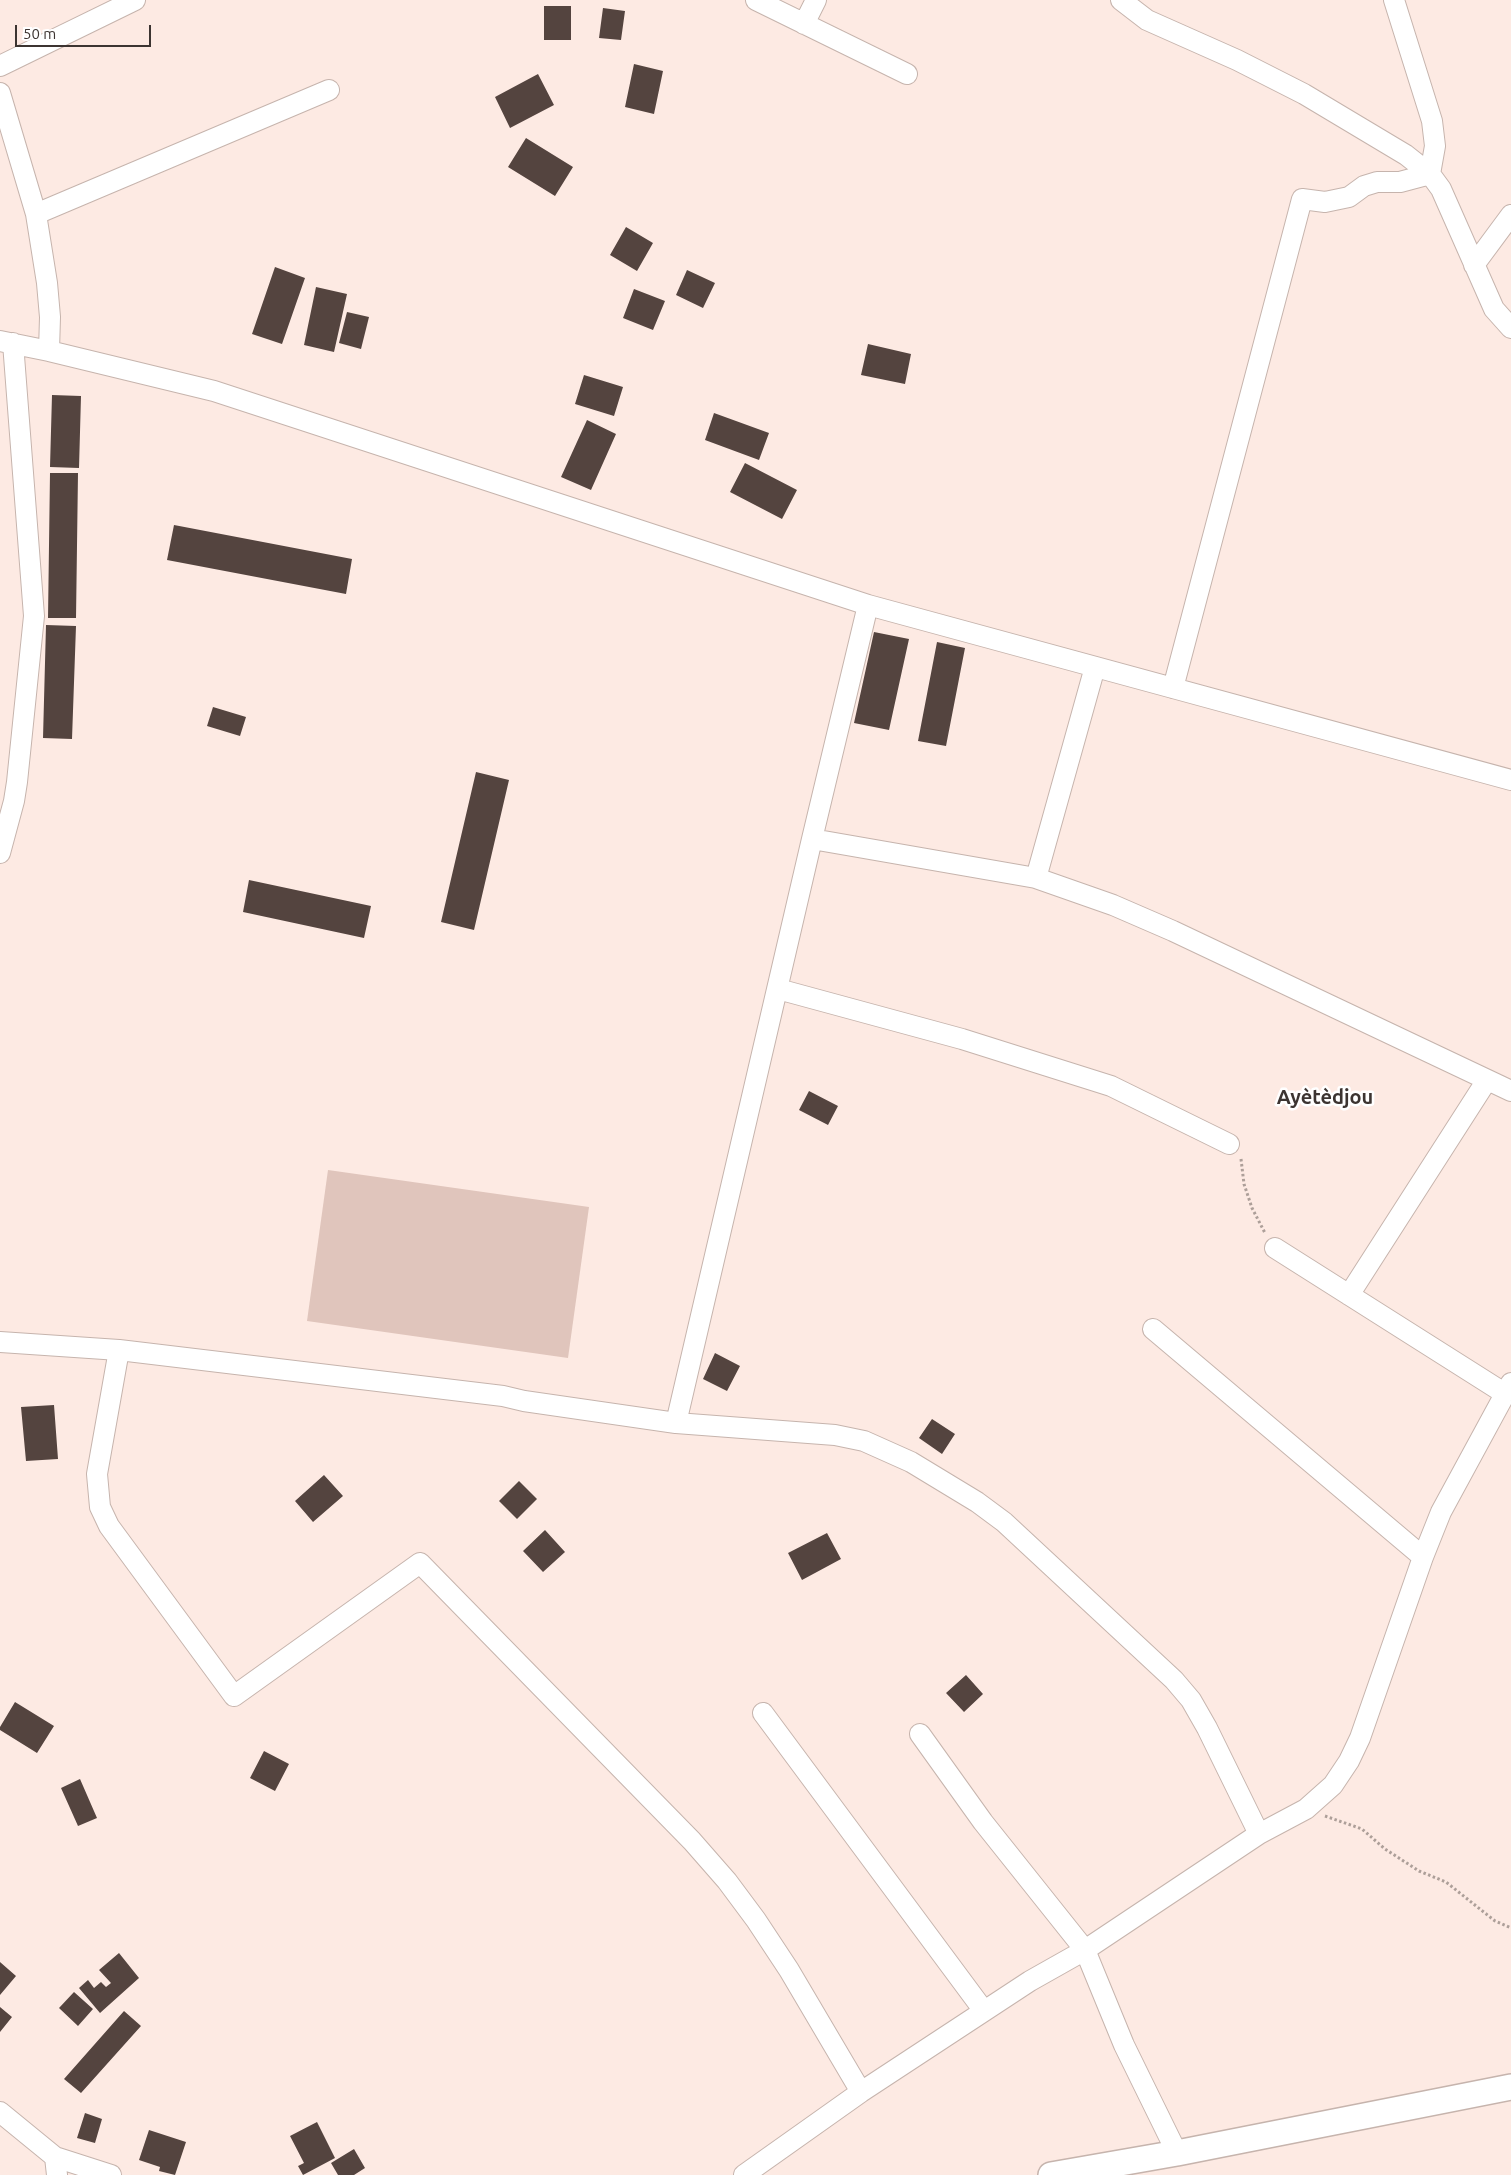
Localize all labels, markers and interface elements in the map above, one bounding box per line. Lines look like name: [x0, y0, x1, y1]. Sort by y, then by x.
scale bar: [18, 15, 154, 47]
text: 50 m: [23, 25, 56, 42]
district label: Ayètèdjou: [1277, 1085, 1373, 1109]

